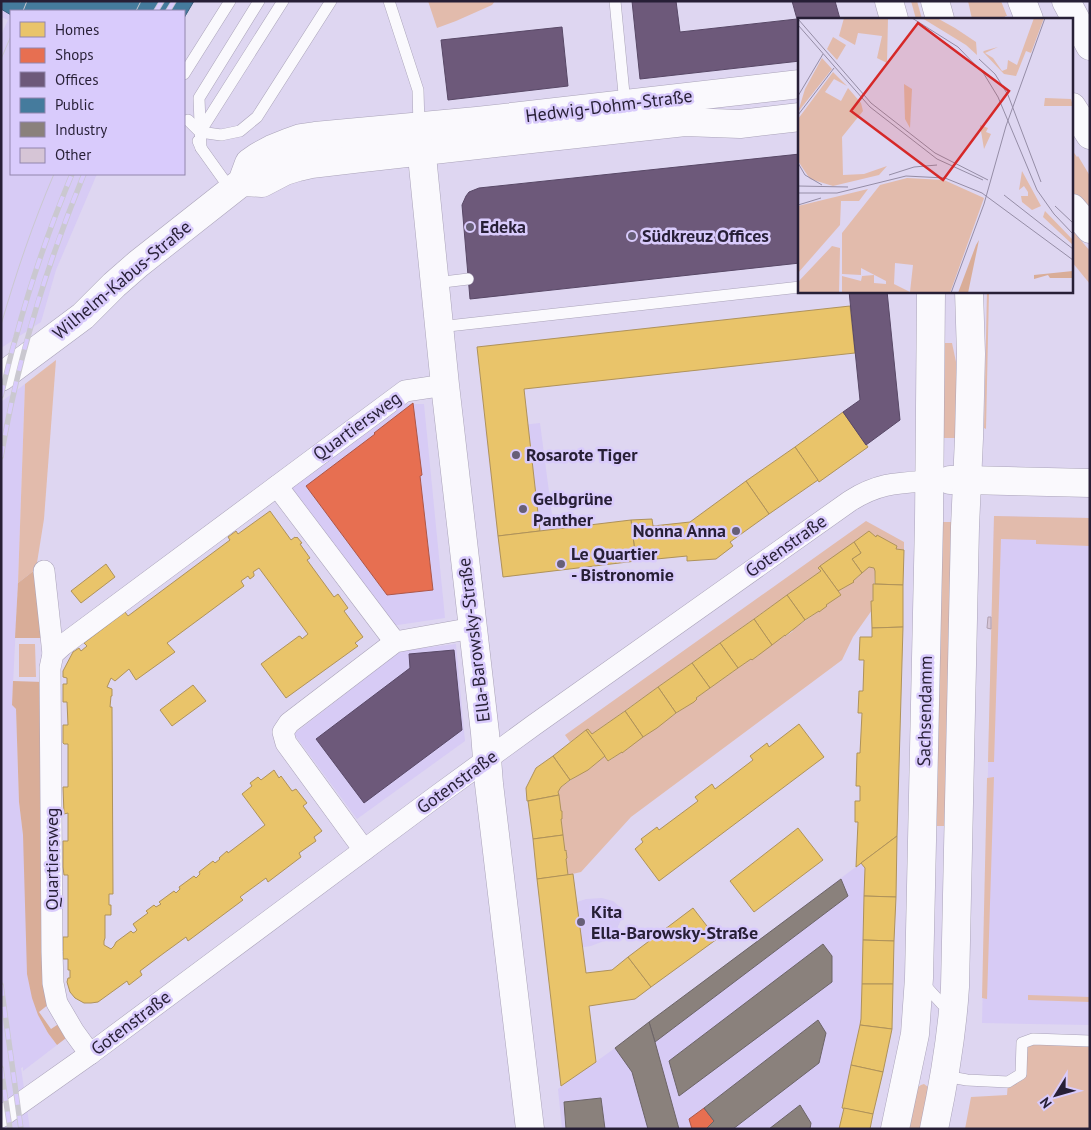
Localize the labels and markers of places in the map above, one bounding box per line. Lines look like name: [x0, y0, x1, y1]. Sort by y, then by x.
place label: Edeka: [480, 215, 526, 238]
marker: Edeka: [464, 221, 476, 233]
place label: Südkreuz Offices: [642, 224, 769, 247]
marker: Südkreuz Offices: [626, 230, 638, 242]
place label: Rosarote Tiger: [526, 443, 638, 466]
marker: Rosarote Tiger: [510, 449, 522, 461]
place label: Gelbgrüne Panther: [533, 487, 613, 531]
marker: Gelbgrüne Panther: [517, 503, 529, 515]
place label: Nonna Anna: [633, 519, 726, 542]
marker: Nonna Anna: [730, 525, 742, 537]
place label: Le Quartier - Bistronomie: [571, 542, 674, 586]
marker: Le Quartier - Bistronomie: [555, 558, 567, 570]
place label: Kita Ella-Barowsky-Straße: [591, 900, 758, 944]
marker: Kita Ella-Barowsky-Straße: [575, 916, 587, 928]

